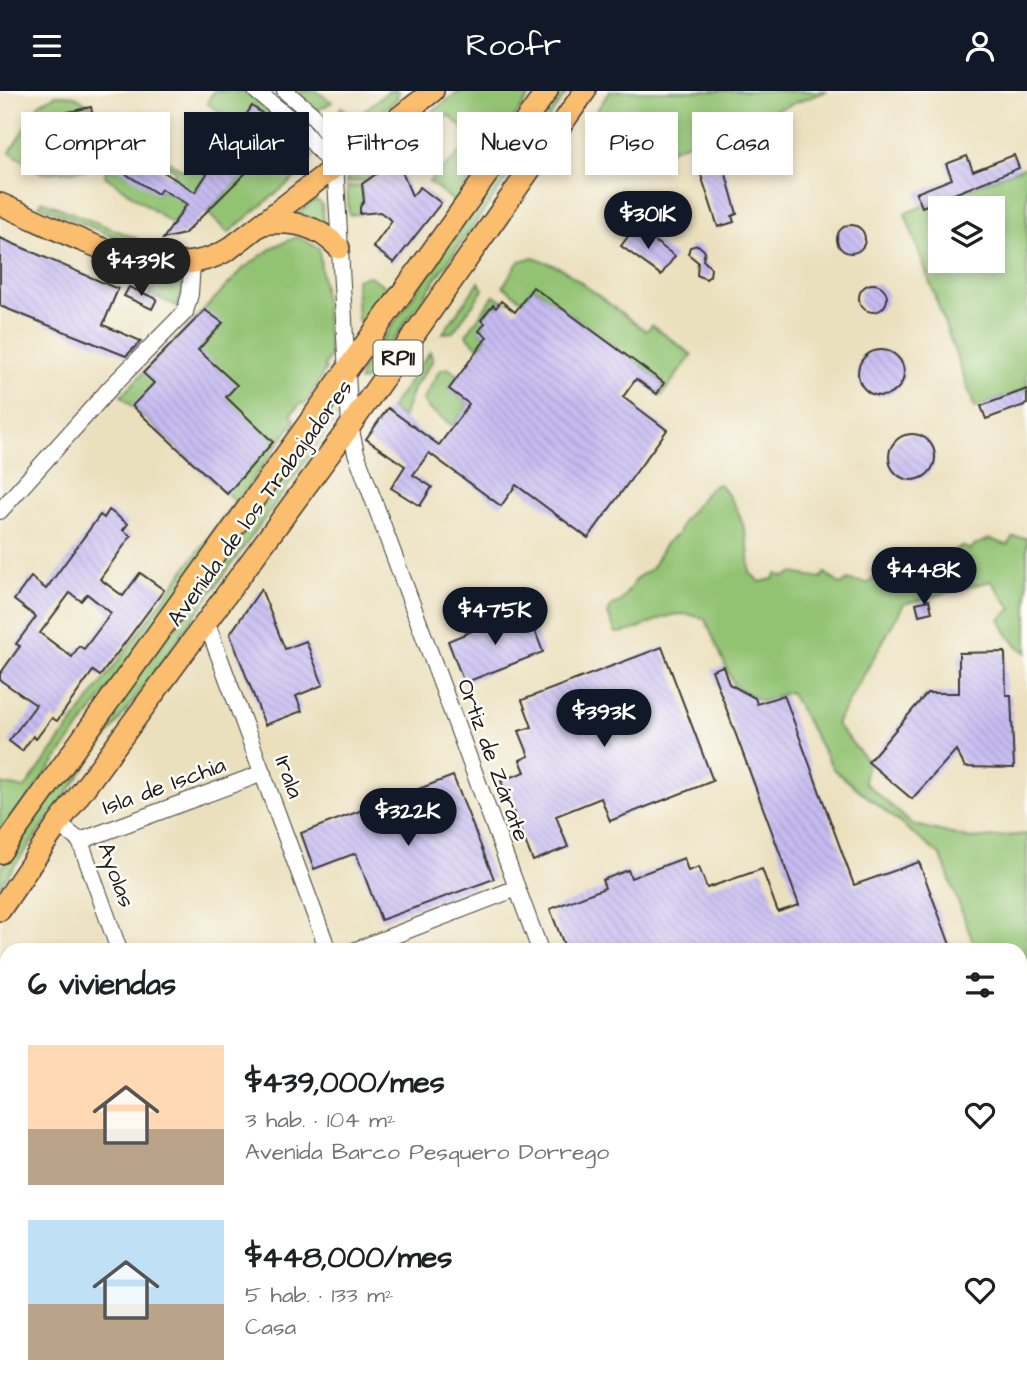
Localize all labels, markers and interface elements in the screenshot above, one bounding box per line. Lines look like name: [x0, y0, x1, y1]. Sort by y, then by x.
text: Roofr: [466, 23, 561, 68]
icon: menu: [28, 27, 66, 65]
icon: person: [961, 27, 999, 65]
chip: Comprar: [21, 112, 170, 175]
chip: Alquilar: [184, 112, 309, 175]
chip: Filtros: [323, 112, 443, 175]
chip: Nuevo: [457, 112, 571, 175]
chip: Piso: [585, 112, 678, 175]
chip: Casa: [692, 112, 793, 175]
pin: $301K: [599, 191, 697, 251]
map controls: [928, 196, 1005, 273]
button: layers: [928, 196, 1005, 273]
text: $301K: [620, 198, 676, 230]
pin: $439K: [92, 239, 190, 298]
text: $439K: [107, 245, 175, 277]
road number: RP11: [374, 341, 422, 375]
street label: Avenida de los Trabajadores: [159, 373, 361, 633]
pin: $448K: [875, 547, 973, 607]
text: $448K: [888, 554, 960, 586]
pin: $475K: [446, 587, 544, 647]
text: $475K: [459, 594, 531, 626]
street label: Ortiz de Zárate: [449, 674, 537, 846]
pin: $393K: [555, 689, 653, 749]
text: $393K: [572, 696, 636, 728]
street label: Isla de Ischia: [98, 749, 230, 823]
street label: Irala: [267, 751, 312, 803]
pin: $322K: [359, 789, 457, 848]
text: $322K: [376, 795, 440, 827]
street label: Ayolas: [89, 838, 143, 912]
text: 6 viviendas: [28, 964, 176, 1006]
icon: filters: [961, 966, 999, 1004]
text: $439,000/mes: [245, 1062, 445, 1104]
icon: home: [84, 1073, 168, 1157]
icon: heart: [961, 1096, 999, 1134]
text: 3 hab. · 104 m²: [245, 1104, 396, 1136]
text: Avenida Barco Pesquero Dorrego: [245, 1136, 609, 1168]
text: $448,000/mes: [245, 1237, 452, 1279]
icon: home: [84, 1248, 168, 1332]
icon: heart: [961, 1271, 999, 1309]
text: 5 hab. · 133 m²: [245, 1279, 393, 1311]
text: Casa: [245, 1311, 296, 1343]

